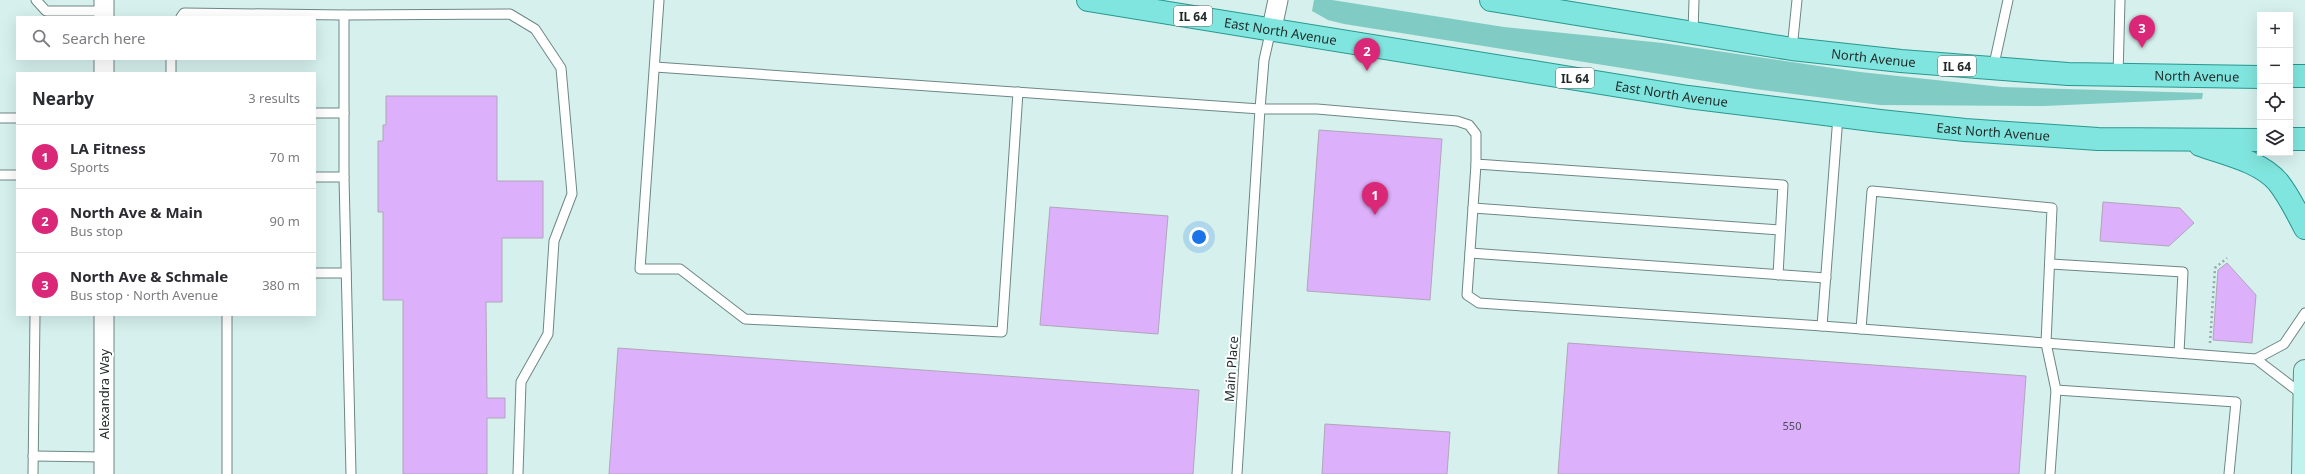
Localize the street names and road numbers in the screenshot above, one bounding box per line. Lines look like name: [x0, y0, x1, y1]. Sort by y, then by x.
road number: IL 64: [1174, 6, 1212, 26]
street label: East North Avenue: [1223, 13, 1338, 49]
street label: North Avenue: [1830, 44, 1917, 71]
road number: IL 64: [1938, 56, 1976, 76]
street label: North Avenue: [2154, 66, 2239, 86]
road number: IL 64: [1556, 68, 1594, 88]
street label: East North Avenue: [1614, 76, 1729, 111]
street label: East North Avenue: [1936, 118, 2051, 145]
street label: Main Place: [1220, 335, 1242, 403]
street label: Alexandra Way: [95, 348, 113, 439]

